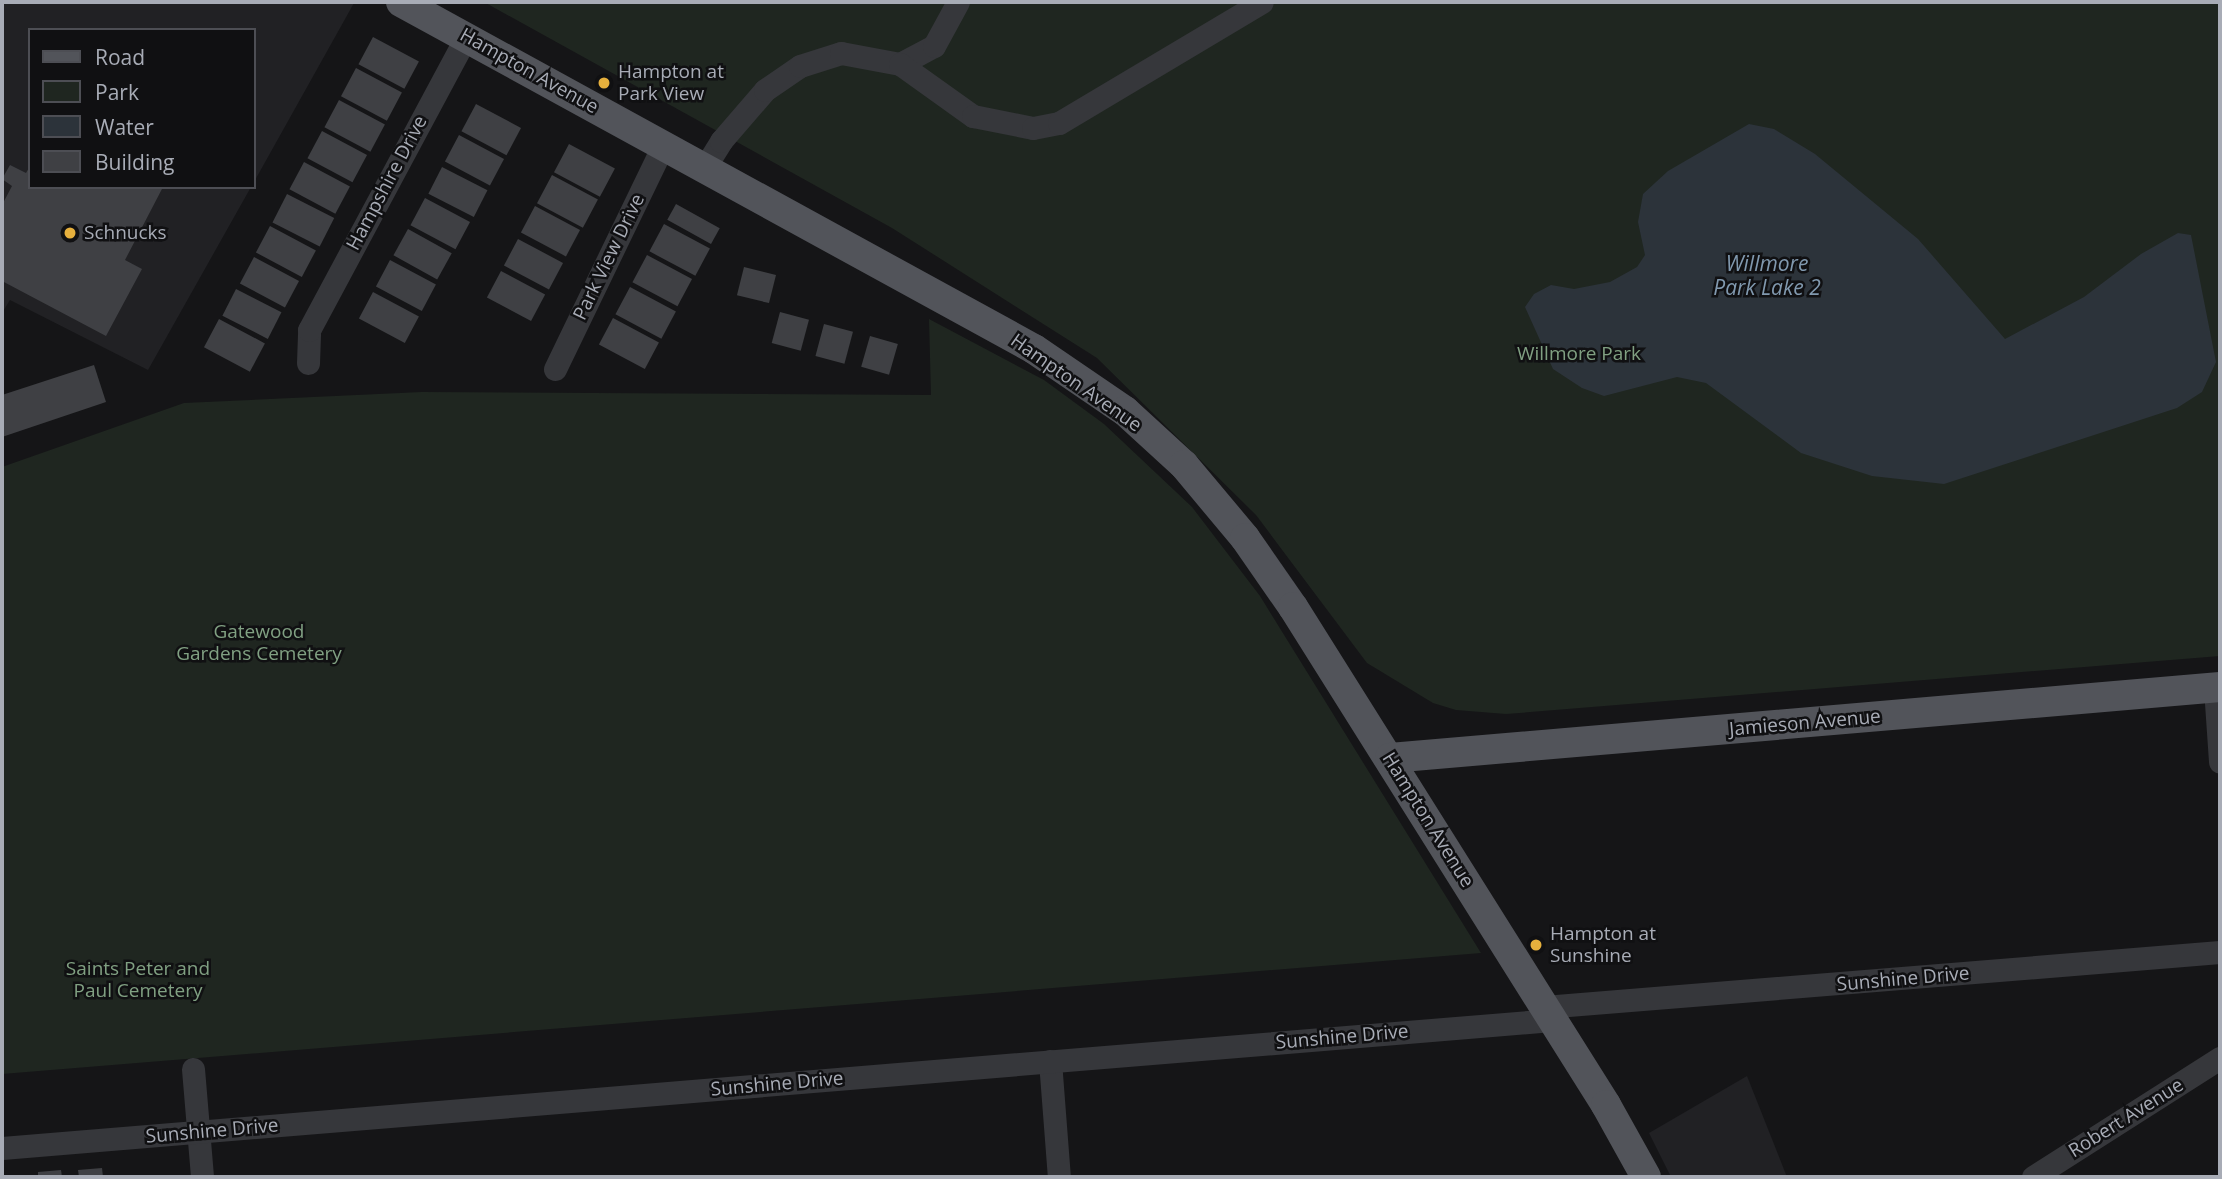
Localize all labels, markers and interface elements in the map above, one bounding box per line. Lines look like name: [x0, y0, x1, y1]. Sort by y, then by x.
street label: Hampton Avenue: [456, 24, 602, 118]
legend: [28, 28, 256, 189]
text: Road: [95, 43, 145, 71]
place label: Hampton at Park View: [618, 61, 724, 105]
marker: Hampton at Park View: [596, 75, 612, 91]
text: Park: [95, 78, 139, 106]
street label: Hampshire Drive: [342, 112, 432, 254]
text: Water: [95, 113, 154, 141]
text: Building: [95, 148, 174, 176]
street label: Park View Drive: [569, 190, 649, 324]
place label: Schnucks: [84, 222, 167, 244]
marker: Schnucks: [62, 225, 78, 241]
water label: Willmore Park Lake 2: [1713, 250, 1821, 300]
street label: Hampton Avenue: [1006, 329, 1146, 437]
park label: Willmore Park: [1517, 343, 1641, 365]
park label: Gatewood Gardens Cemetery: [176, 621, 342, 665]
street label: Jamieson Avenue: [1728, 705, 1882, 741]
street label: Hampton Avenue: [1377, 748, 1479, 892]
place label: Hampton at Sunshine: [1550, 923, 1656, 967]
marker: Hampton at Sunshine: [1528, 937, 1544, 953]
park label: Saints Peter and Paul Cemetery: [66, 958, 210, 1002]
street label: Sunshine Drive: [1836, 962, 1970, 996]
street label: Sunshine Drive: [1275, 1020, 1409, 1054]
street label: Sunshine Drive: [710, 1067, 844, 1101]
street label: Robert Avenue: [2064, 1074, 2188, 1162]
street label: Sunshine Drive: [145, 1114, 279, 1148]

